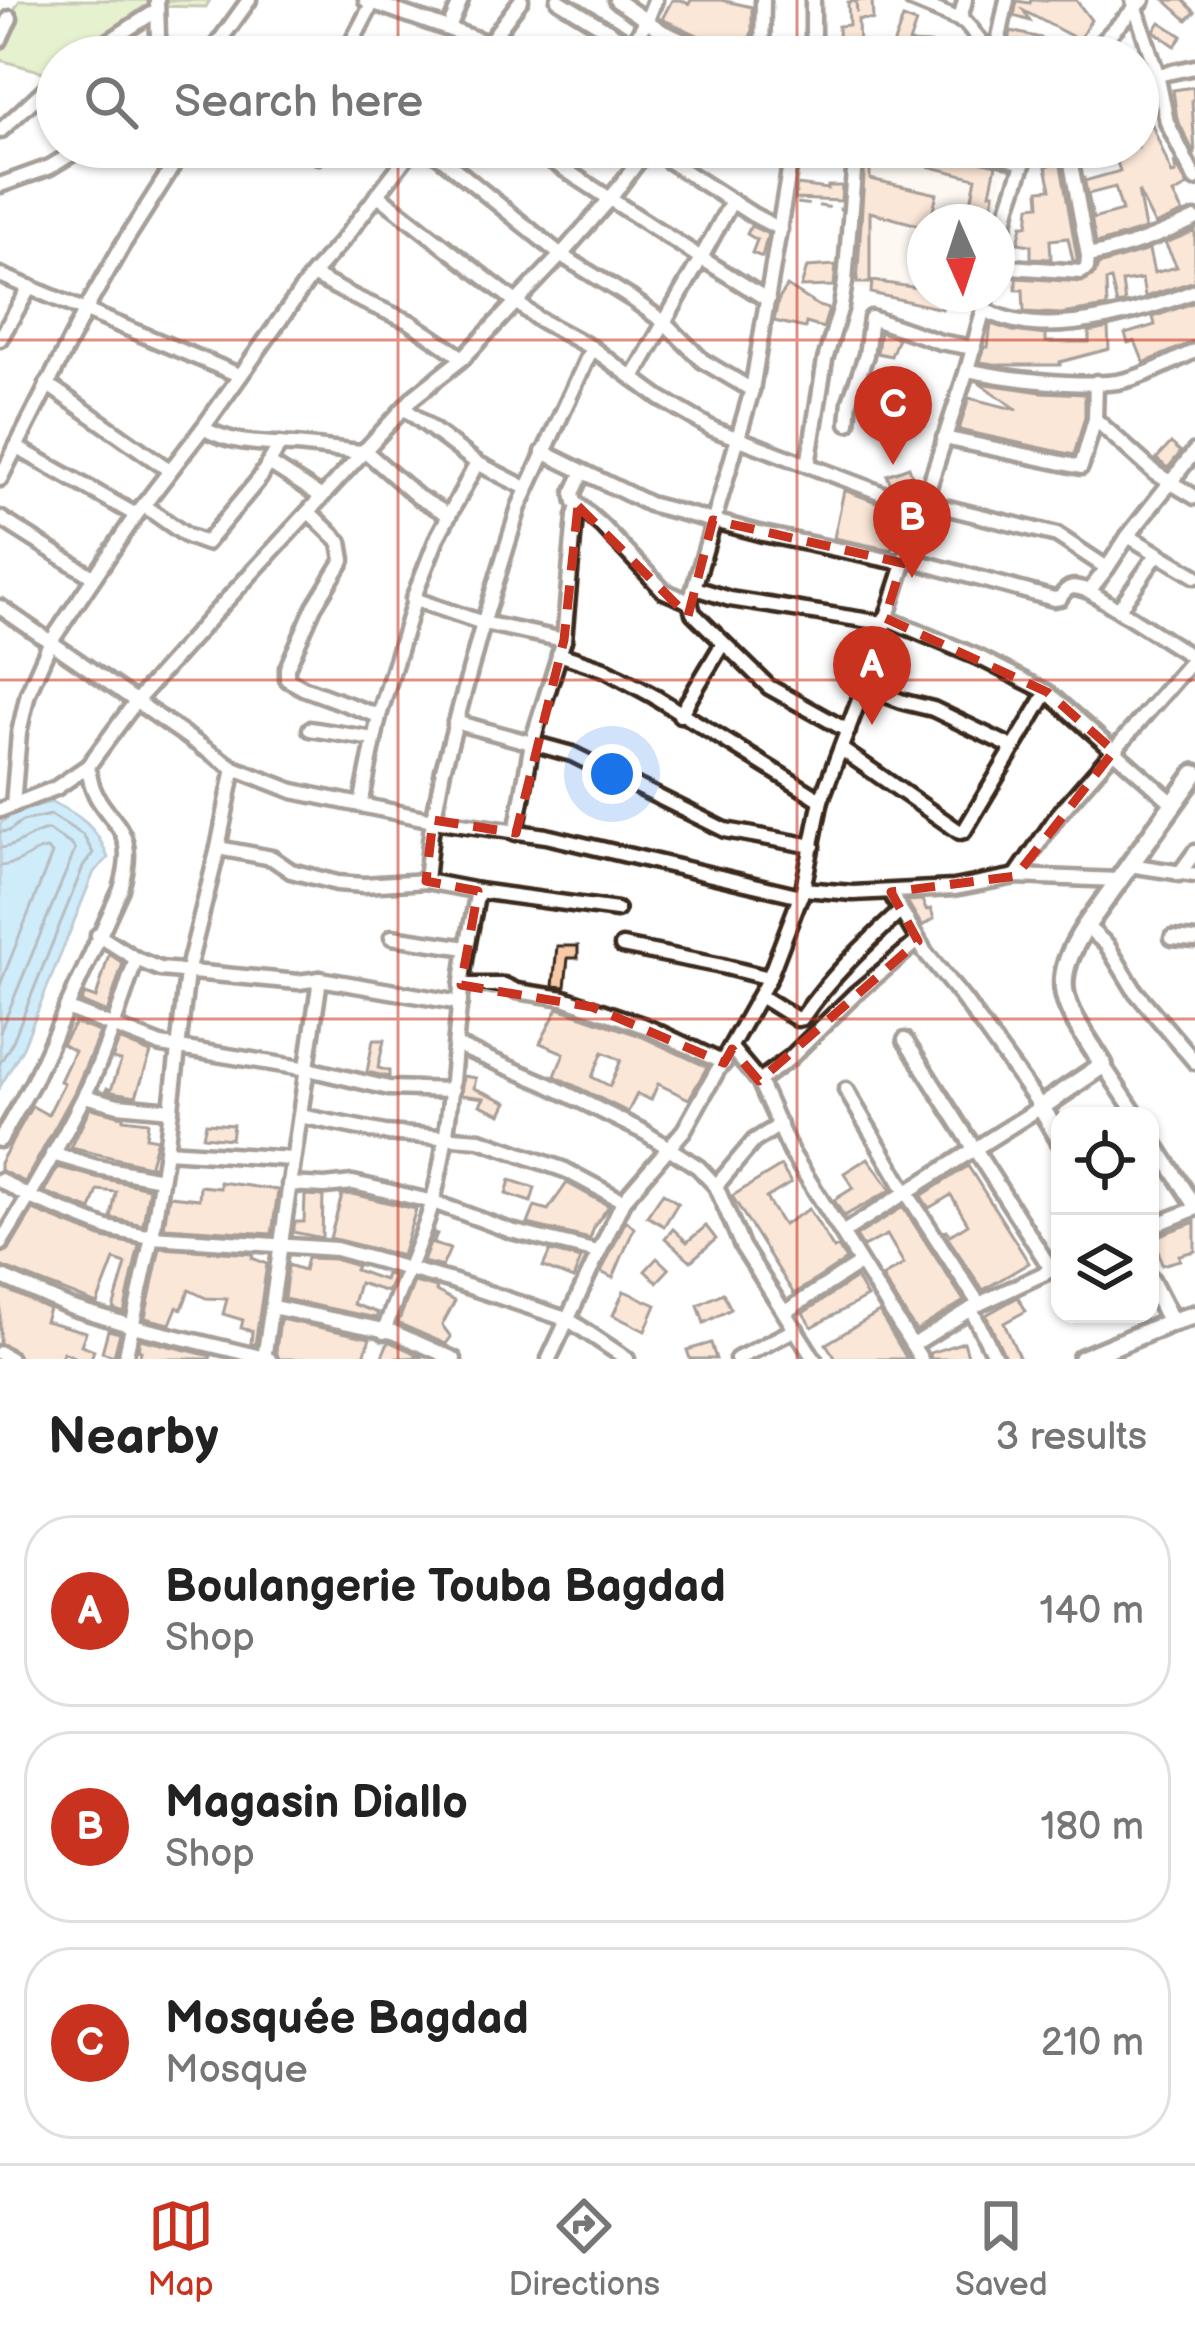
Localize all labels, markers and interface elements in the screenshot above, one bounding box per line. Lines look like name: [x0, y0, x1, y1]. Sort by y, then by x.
search box: [36, 36, 1159, 168]
icon: search: [78, 69, 144, 135]
text: Search here: [174, 75, 423, 130]
north arrow: [907, 204, 1015, 312]
pin: C: [854, 366, 932, 465]
pin: B: [873, 479, 951, 578]
pin: A: [833, 626, 911, 725]
your location: [582, 744, 642, 804]
map controls: [1051, 1107, 1159, 1323]
button: locate: [1051, 1107, 1159, 1215]
button: layers: [1051, 1215, 1159, 1323]
text: Nearby: [48, 1407, 219, 1468]
text: 3 results: [995, 1414, 1147, 1461]
text: Boulangerie Touba Bagdad: [165, 1560, 726, 1615]
text: A: [78, 1588, 102, 1635]
text: 140 m: [1039, 1588, 1144, 1635]
text: Shop: [165, 1615, 255, 1662]
text: Magasin Diallo: [165, 1776, 468, 1831]
text: B: [76, 1804, 104, 1851]
text: 180 m: [1040, 1804, 1144, 1851]
text: Shop: [165, 1831, 255, 1878]
text: Mosquée Bagdad: [165, 1992, 529, 2047]
text: C: [76, 2020, 104, 2067]
text: 210 m: [1041, 2020, 1144, 2067]
text: Mosque: [165, 2047, 308, 2094]
tab: Map: [147, 2193, 214, 2305]
tab: Directions: [508, 2193, 660, 2305]
tab: Saved: [955, 2193, 1048, 2305]

